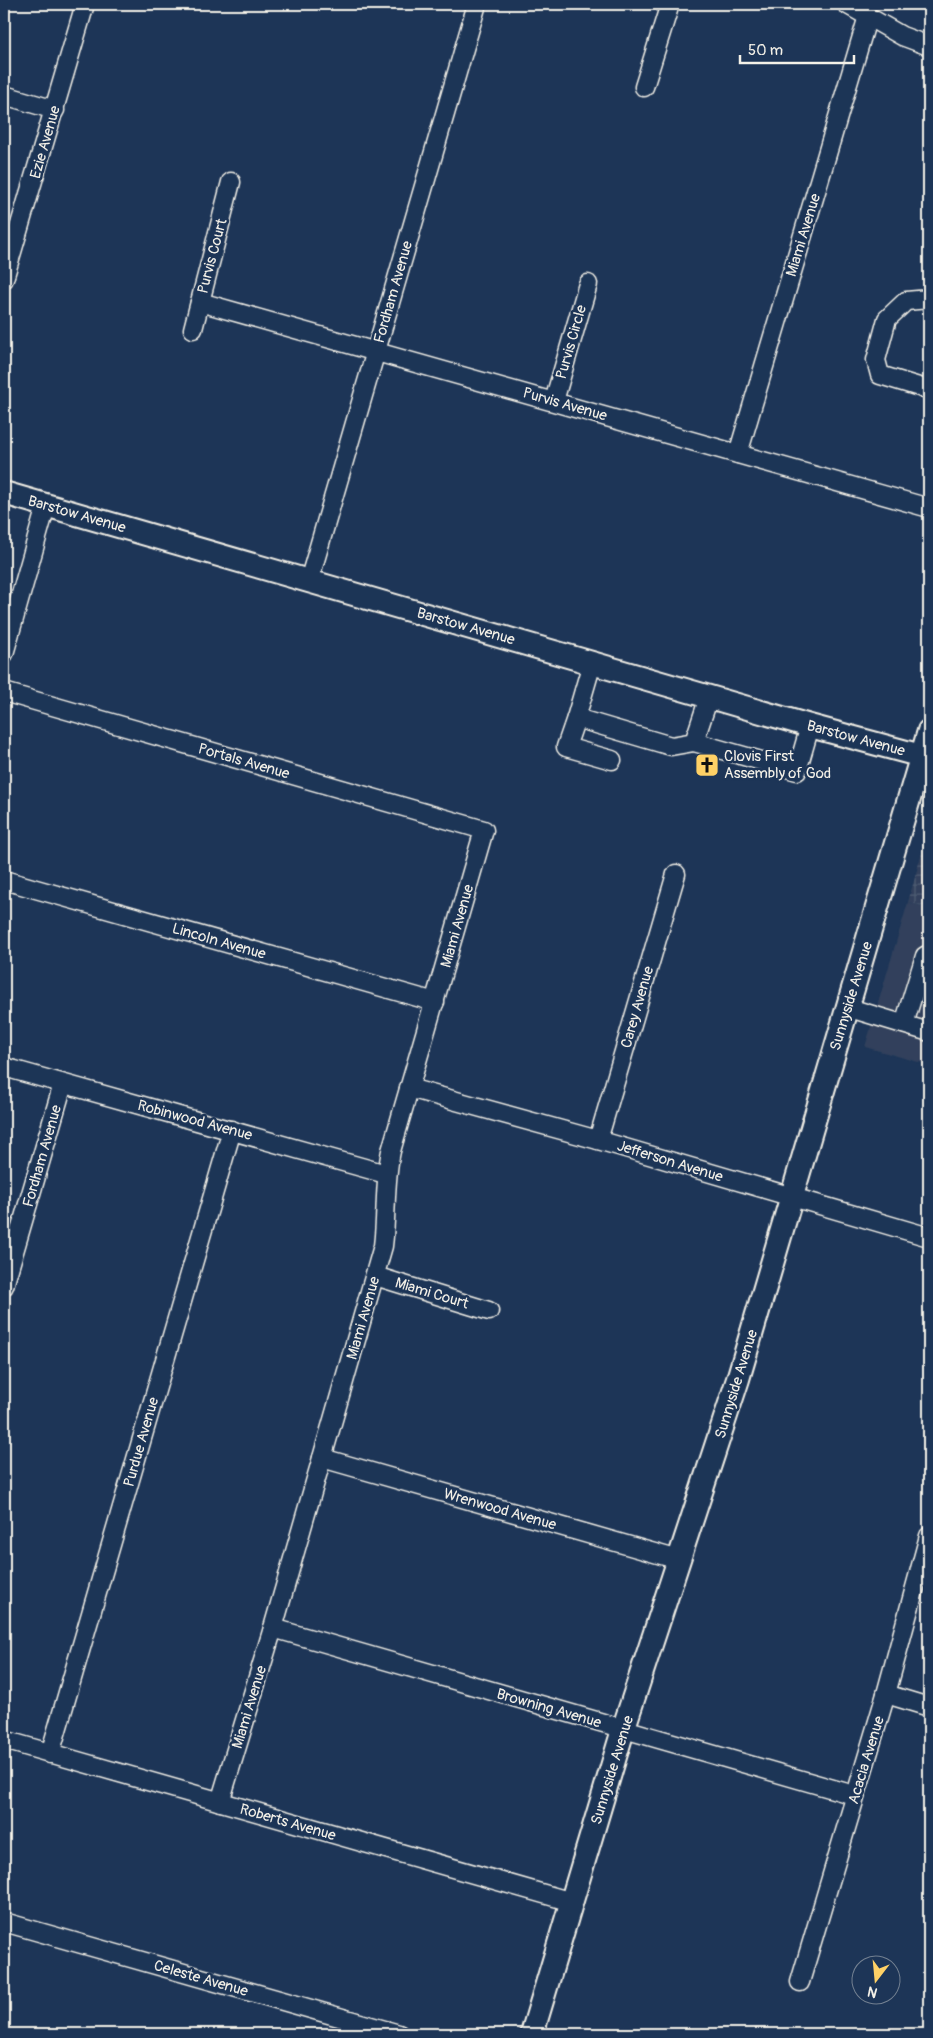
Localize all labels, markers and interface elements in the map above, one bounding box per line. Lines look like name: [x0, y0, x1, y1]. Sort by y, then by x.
scale bar: [740, 32, 854, 64]
text: 50 m: [748, 41, 783, 60]
street label: Ezie Avenue: [26, 103, 65, 181]
street label: Miami Avenue: [782, 191, 825, 279]
street label: Purvis Court: [193, 216, 232, 296]
street label: Fordham Avenue: [370, 238, 417, 345]
street label: Purvis Circle: [552, 302, 591, 381]
street label: Purvis Avenue: [521, 383, 610, 426]
street label: Barstow Avenue: [26, 491, 129, 538]
street label: Barstow Avenue: [415, 603, 518, 650]
street label: Barstow Avenue: [805, 716, 908, 761]
street label: Portals Avenue: [196, 739, 292, 784]
place label: Clovis First Assembly of God: [724, 747, 831, 783]
church icon: Clovis First Assembly of God: [694, 752, 720, 778]
street label: Miami Avenue: [437, 882, 479, 970]
street label: Lincoln Avenue: [170, 919, 268, 964]
street label: Sunnyside Avenue: [826, 939, 877, 1053]
street label: Carey Avenue: [617, 963, 658, 1050]
street label: Robinwood Avenue: [135, 1096, 255, 1145]
street label: Fordham Avenue: [19, 1102, 66, 1209]
street label: Jefferson Avenue: [615, 1136, 726, 1187]
street label: Miami Court: [393, 1273, 472, 1314]
street label: Miami Avenue: [343, 1274, 385, 1362]
street label: Sunnyside Avenue: [711, 1327, 762, 1441]
street label: Purdue Avenue: [120, 1394, 164, 1489]
street label: Wrenwood Avenue: [441, 1484, 559, 1535]
street label: Miami Avenue: [228, 1663, 271, 1751]
street label: Browning Avenue: [494, 1684, 604, 1733]
street label: Sunnyside Avenue: [587, 1713, 638, 1827]
street label: Acacia Avenue: [844, 1713, 889, 1806]
street label: Roberts Avenue: [238, 1800, 339, 1845]
street label: Celeste Avenue: [152, 1956, 251, 2001]
north arrow: [850, 1956, 900, 2006]
text: N: [866, 1983, 879, 2001]

